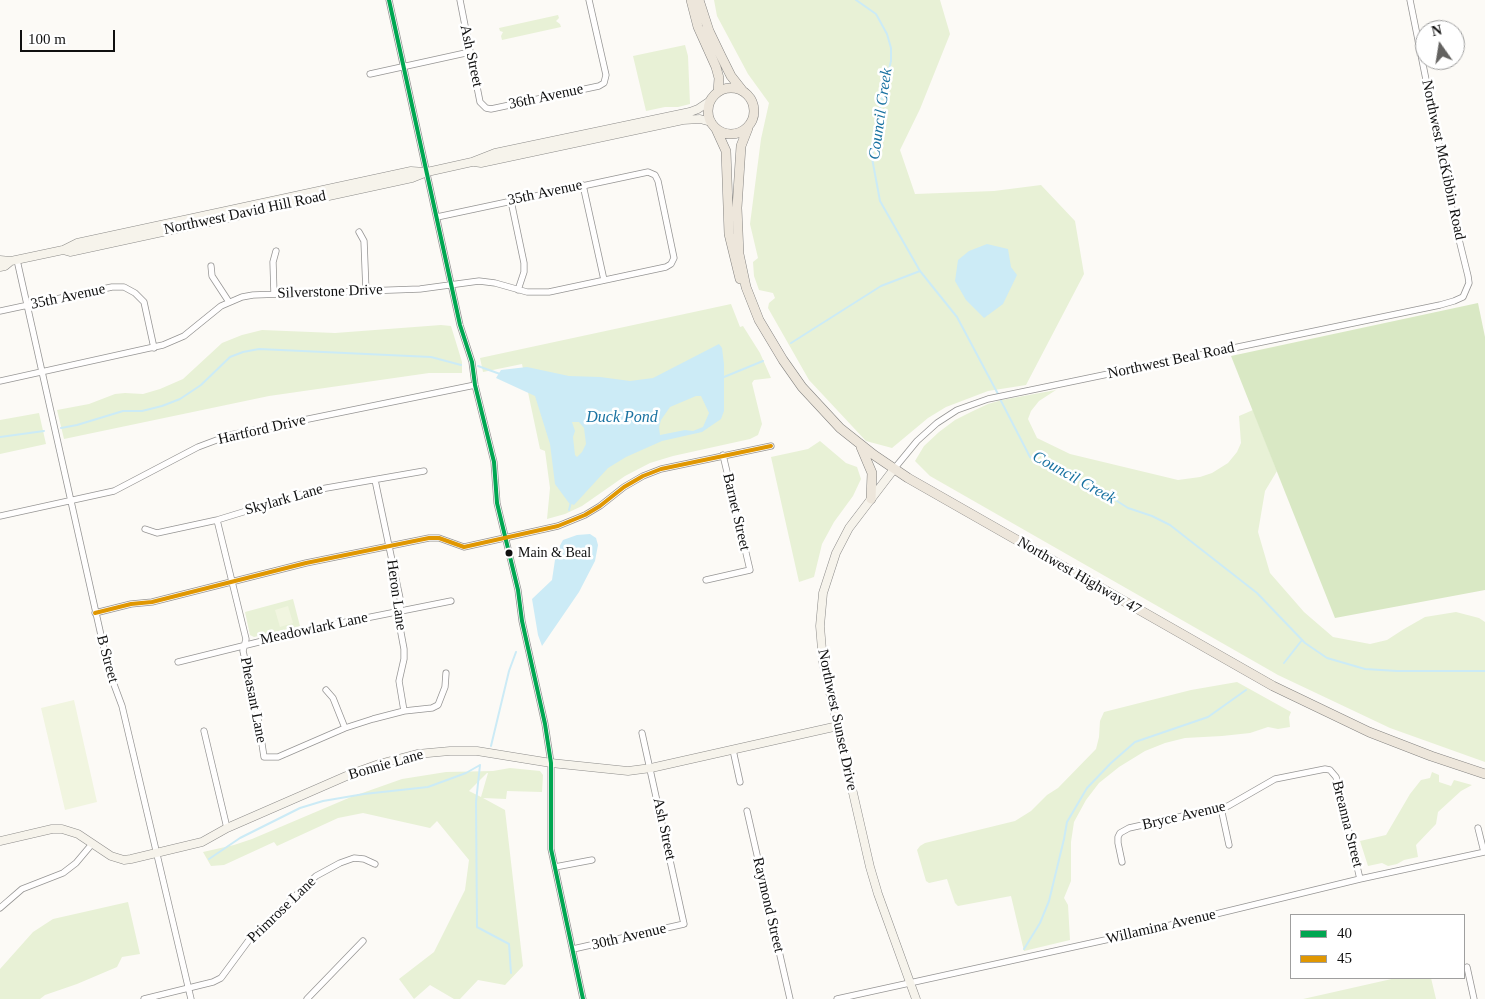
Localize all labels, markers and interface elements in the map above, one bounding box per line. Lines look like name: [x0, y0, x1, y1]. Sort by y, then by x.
scale bar: [22, 20, 118, 52]
north arrow: [1415, 20, 1465, 70]
text: N: [1430, 22, 1443, 39]
street label: Ash Street: [456, 23, 486, 89]
text: 100 m: [28, 31, 66, 47]
water label: Council Creek: [865, 67, 897, 161]
street label: Northwest McKibbin Road: [1417, 78, 1469, 242]
street label: 36th Avenue: [507, 80, 585, 114]
street label: 35th Avenue: [506, 176, 584, 210]
street label: Northwest David Hill Road: [162, 187, 328, 239]
street label: 35th Avenue: [29, 280, 107, 314]
street label: Silverstone Drive: [277, 281, 383, 303]
street label: Northwest Beal Road: [1106, 339, 1236, 383]
water label: Duck Pond: [586, 408, 658, 428]
street label: Hartford Drive: [216, 411, 308, 449]
water label: Council Creek: [1029, 447, 1119, 509]
street label: Barnet Street: [718, 472, 754, 552]
street label: Skylark Lane: [243, 480, 325, 520]
street label: Northwest Highway 47: [1014, 533, 1144, 619]
place label: Main & Beal: [518, 545, 591, 561]
marker: Main & Beal: [504, 548, 514, 558]
street label: Heron Lane: [382, 558, 410, 632]
street label: Meadowlark Lane: [259, 609, 369, 649]
street label: B Street: [92, 633, 122, 685]
street label: Northwest Sunset Drive: [813, 648, 861, 792]
street label: Pheasant Lane: [236, 656, 270, 744]
street label: Bonnie Lane: [346, 746, 426, 784]
street label: Breanna Street: [1328, 779, 1366, 869]
street label: Ash Street: [649, 796, 679, 862]
street label: Bryce Avenue: [1141, 798, 1227, 834]
street label: Raymond Street: [748, 856, 788, 954]
street label: Primrose Lane: [244, 873, 320, 947]
street label: Willamina Avenue: [1104, 906, 1218, 948]
legend: [1290, 914, 1465, 979]
street label: 30th Avenue: [590, 920, 668, 954]
text: 40: [1337, 925, 1352, 941]
text: 45: [1337, 950, 1352, 966]

